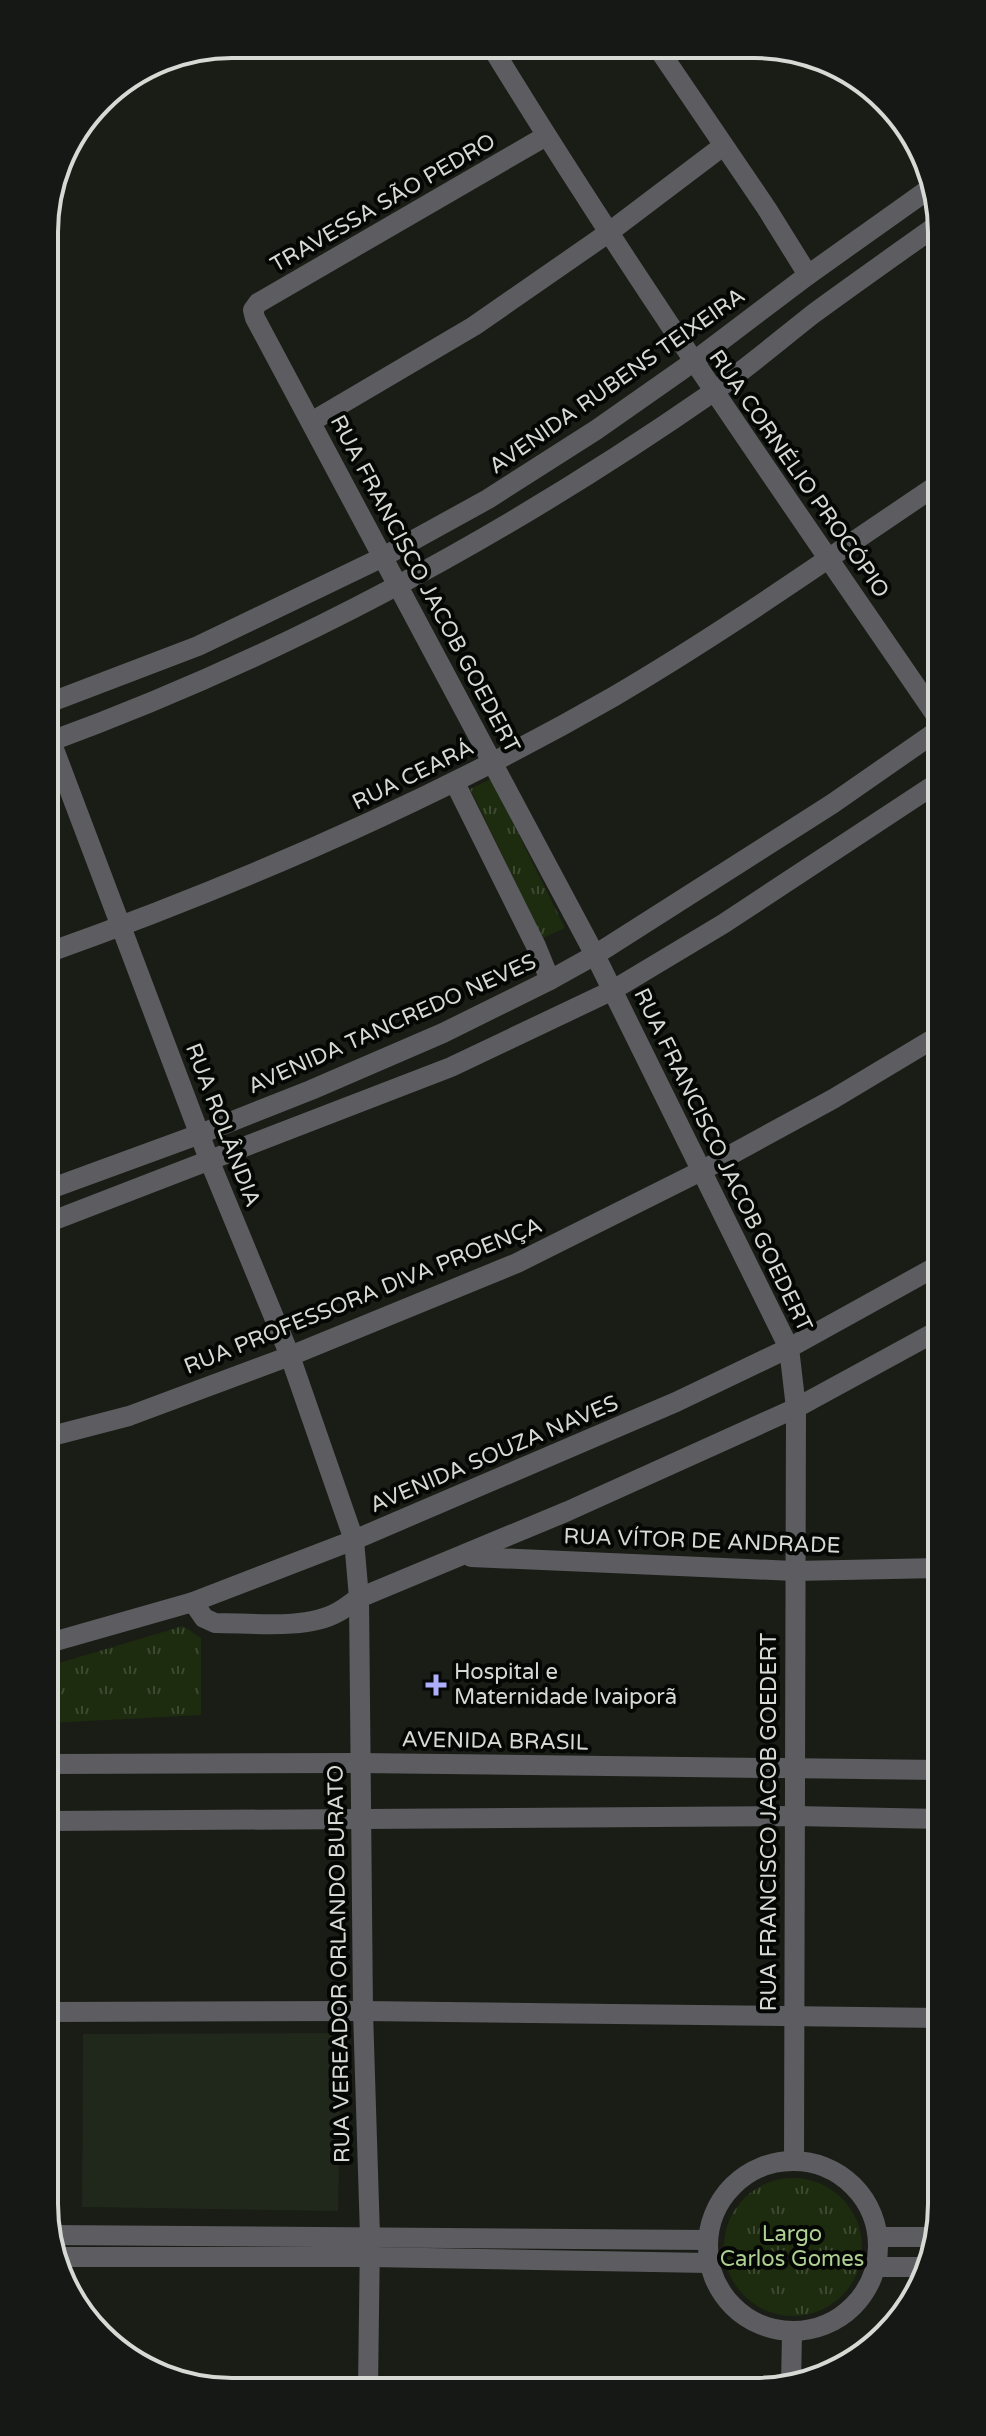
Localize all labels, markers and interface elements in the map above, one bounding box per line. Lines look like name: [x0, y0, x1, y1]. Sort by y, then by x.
street label: TRAVESSA SÃO PEDRO: [266, 128, 500, 278]
street label: AVENIDA RUBENS TEIXEIRA: [484, 282, 750, 480]
street label: RUA CORNÉLIO PROCÓPIO: [703, 344, 896, 603]
street label: RUA FRANCISCO JACOB GOEDERT: [325, 411, 526, 758]
street label: RUA CEARÁ: [348, 734, 478, 816]
street label: AVENIDA TANCREDO NEVES: [244, 949, 540, 1099]
street label: RUA FRANCISCO JACOB GOEDERT: [628, 984, 818, 1337]
street label: RUA ROLÂNDIA: [180, 1039, 267, 1210]
street label: RUA PROFESSORA DIVA PROENÇA: [180, 1212, 546, 1380]
street label: AVENIDA SOUZA NAVES: [366, 1390, 622, 1518]
street label: RUA VÍTOR DE ANDRADE: [563, 1522, 841, 1559]
street label: RUA FRANCISCO JACOB GOEDERT: [756, 1632, 782, 2011]
place label: Hospital e Maternidade Ivaiporã: [454, 1659, 677, 1710]
marker: Hospital e Maternidade Ivaiporã: [425, 1674, 447, 1696]
street label: AVENIDA BRASIL: [401, 1726, 589, 1756]
street label: RUA VEREADOR ORLANDO BURATO: [323, 1765, 355, 2163]
park label: Largo Carlos Gomes: [720, 2221, 864, 2272]

